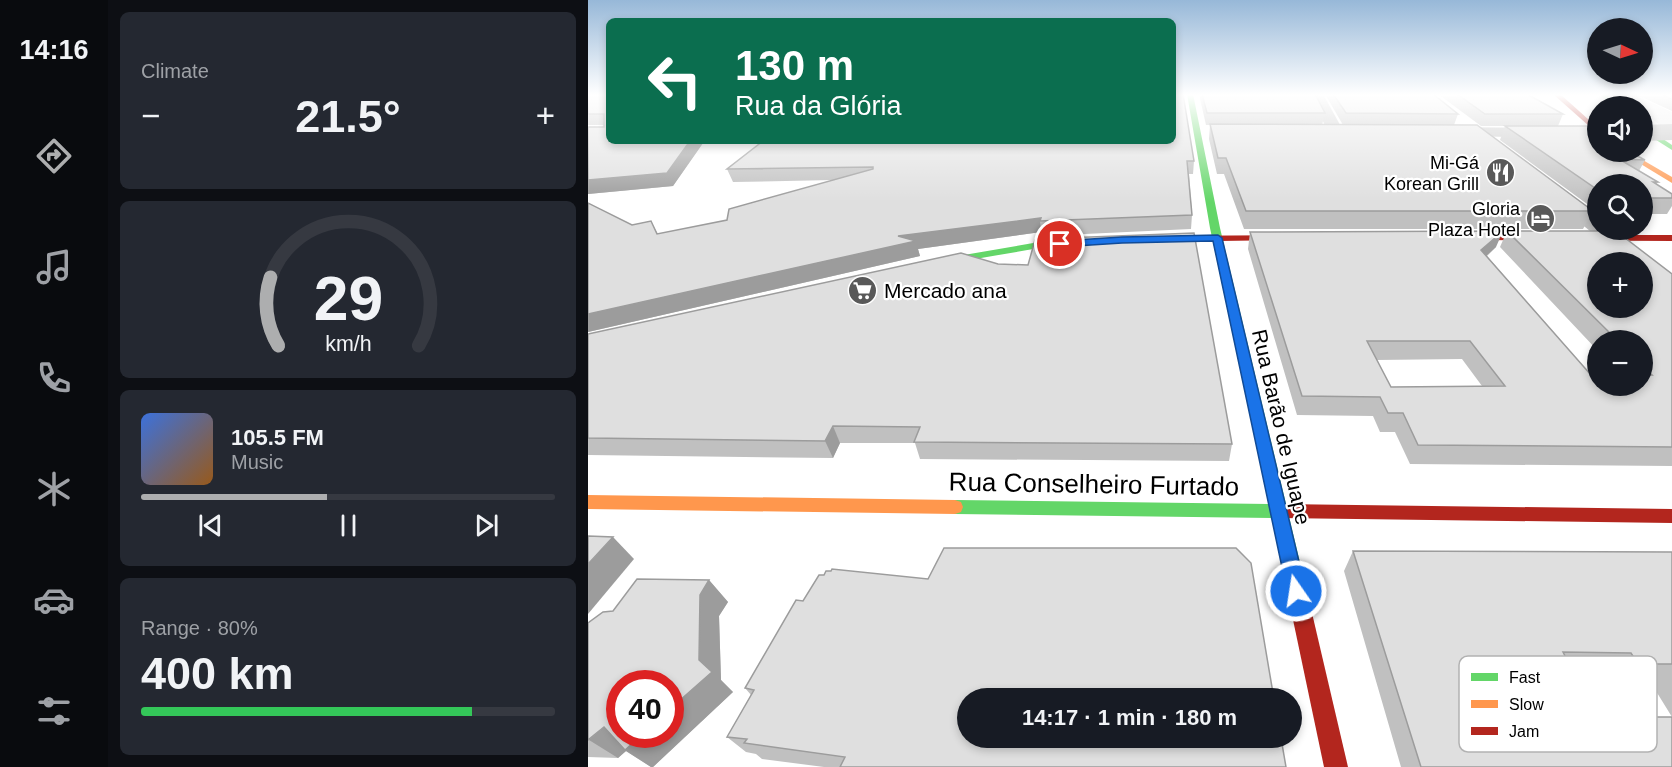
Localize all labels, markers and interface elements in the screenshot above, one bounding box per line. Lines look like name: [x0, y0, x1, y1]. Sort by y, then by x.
north arrow: [1587, 18, 1653, 84]
map controls: [1587, 18, 1653, 396]
text: 14:16: [19, 35, 89, 65]
icon: left: [636, 42, 714, 120]
text: 130 m: [735, 42, 854, 89]
text: Climate: [141, 60, 209, 82]
text: 21.5°: [295, 91, 401, 142]
text: Rua da Glória: [735, 91, 902, 121]
button: sound: [1587, 96, 1653, 162]
text: −: [141, 97, 160, 134]
text: +: [536, 97, 555, 134]
icon: directions: [33, 135, 75, 177]
place label: Mi-Gá Korean Grill: [1384, 153, 1480, 194]
restaurant icon: Mi-Gá Korean Grill: [1484, 157, 1516, 189]
button: search: [1587, 174, 1653, 240]
place label: Gloria Plaza Hotel: [1428, 199, 1521, 240]
hotel icon: Gloria Plaza Hotel: [1525, 203, 1557, 235]
pin: [1034, 218, 1085, 269]
icon: arrive: [1043, 227, 1076, 260]
icon: music: [33, 246, 75, 288]
button: +: [1587, 252, 1653, 318]
text: 29: [313, 264, 383, 333]
supermarket icon: Mercado ana: [847, 275, 879, 307]
place label: Mercado ana: [884, 279, 1007, 302]
street label: Rua Barão de Iguape: [1248, 327, 1315, 527]
button: −: [1587, 330, 1653, 396]
text: km/h: [325, 333, 371, 357]
icon: phone: [33, 357, 75, 399]
text: 105.5 FM: [231, 425, 324, 450]
text: Music: [231, 451, 283, 473]
street label: Rua Conselheiro Furtado: [949, 466, 1239, 502]
icon: climate: [33, 468, 75, 510]
icon: previous: [194, 509, 227, 542]
icon: pause: [332, 509, 365, 542]
icon: next: [470, 509, 503, 542]
position arrow: [1264, 559, 1328, 623]
icon: car: [33, 579, 75, 621]
text: Range · 80%: [141, 617, 258, 639]
text: 400 km: [141, 648, 294, 699]
legend: [1459, 656, 1657, 752]
text: Fast: [1509, 669, 1541, 686]
speed limit sign: 40: [606, 670, 684, 748]
icon: filters: [33, 690, 75, 732]
text: Slow: [1509, 696, 1544, 713]
text: 14:17 · 1 min · 180 m: [1022, 705, 1237, 730]
text: Jam: [1509, 723, 1539, 740]

